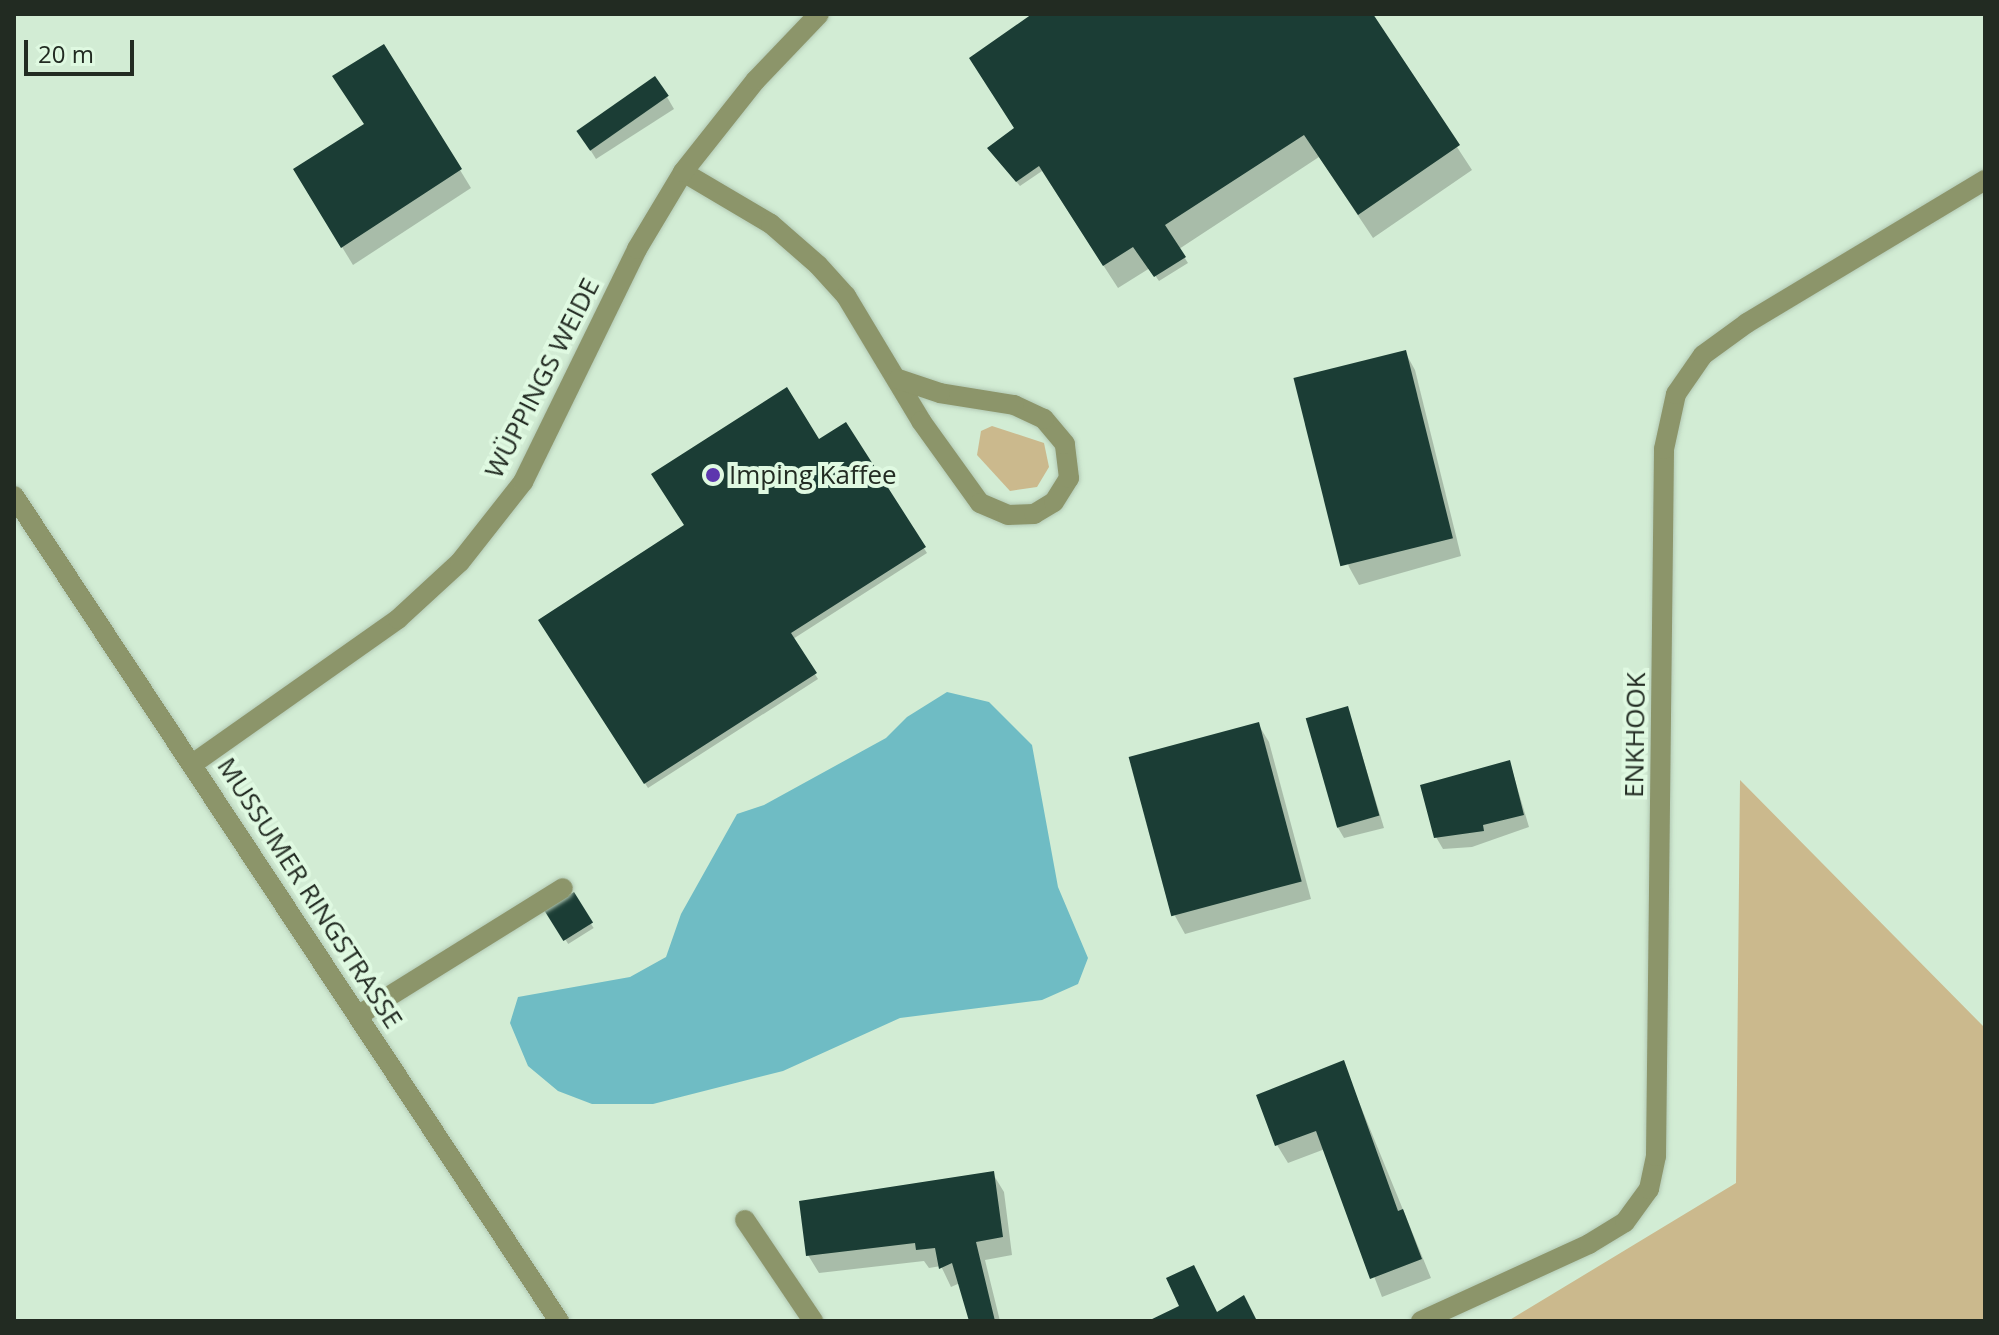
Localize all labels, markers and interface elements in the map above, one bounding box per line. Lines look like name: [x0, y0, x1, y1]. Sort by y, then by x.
scale bar: [28, 24, 138, 74]
text: 20 m: [38, 37, 94, 70]
street label: WÜPPINGS WEIDE: [478, 273, 606, 483]
place label: Imping Kaffee: [729, 459, 897, 491]
marker: Imping Kaffee: [704, 466, 722, 484]
street label: ENKHOOK: [1618, 672, 1652, 798]
street label: MUSSUMER RINGSTRASSE: [211, 752, 409, 1034]

